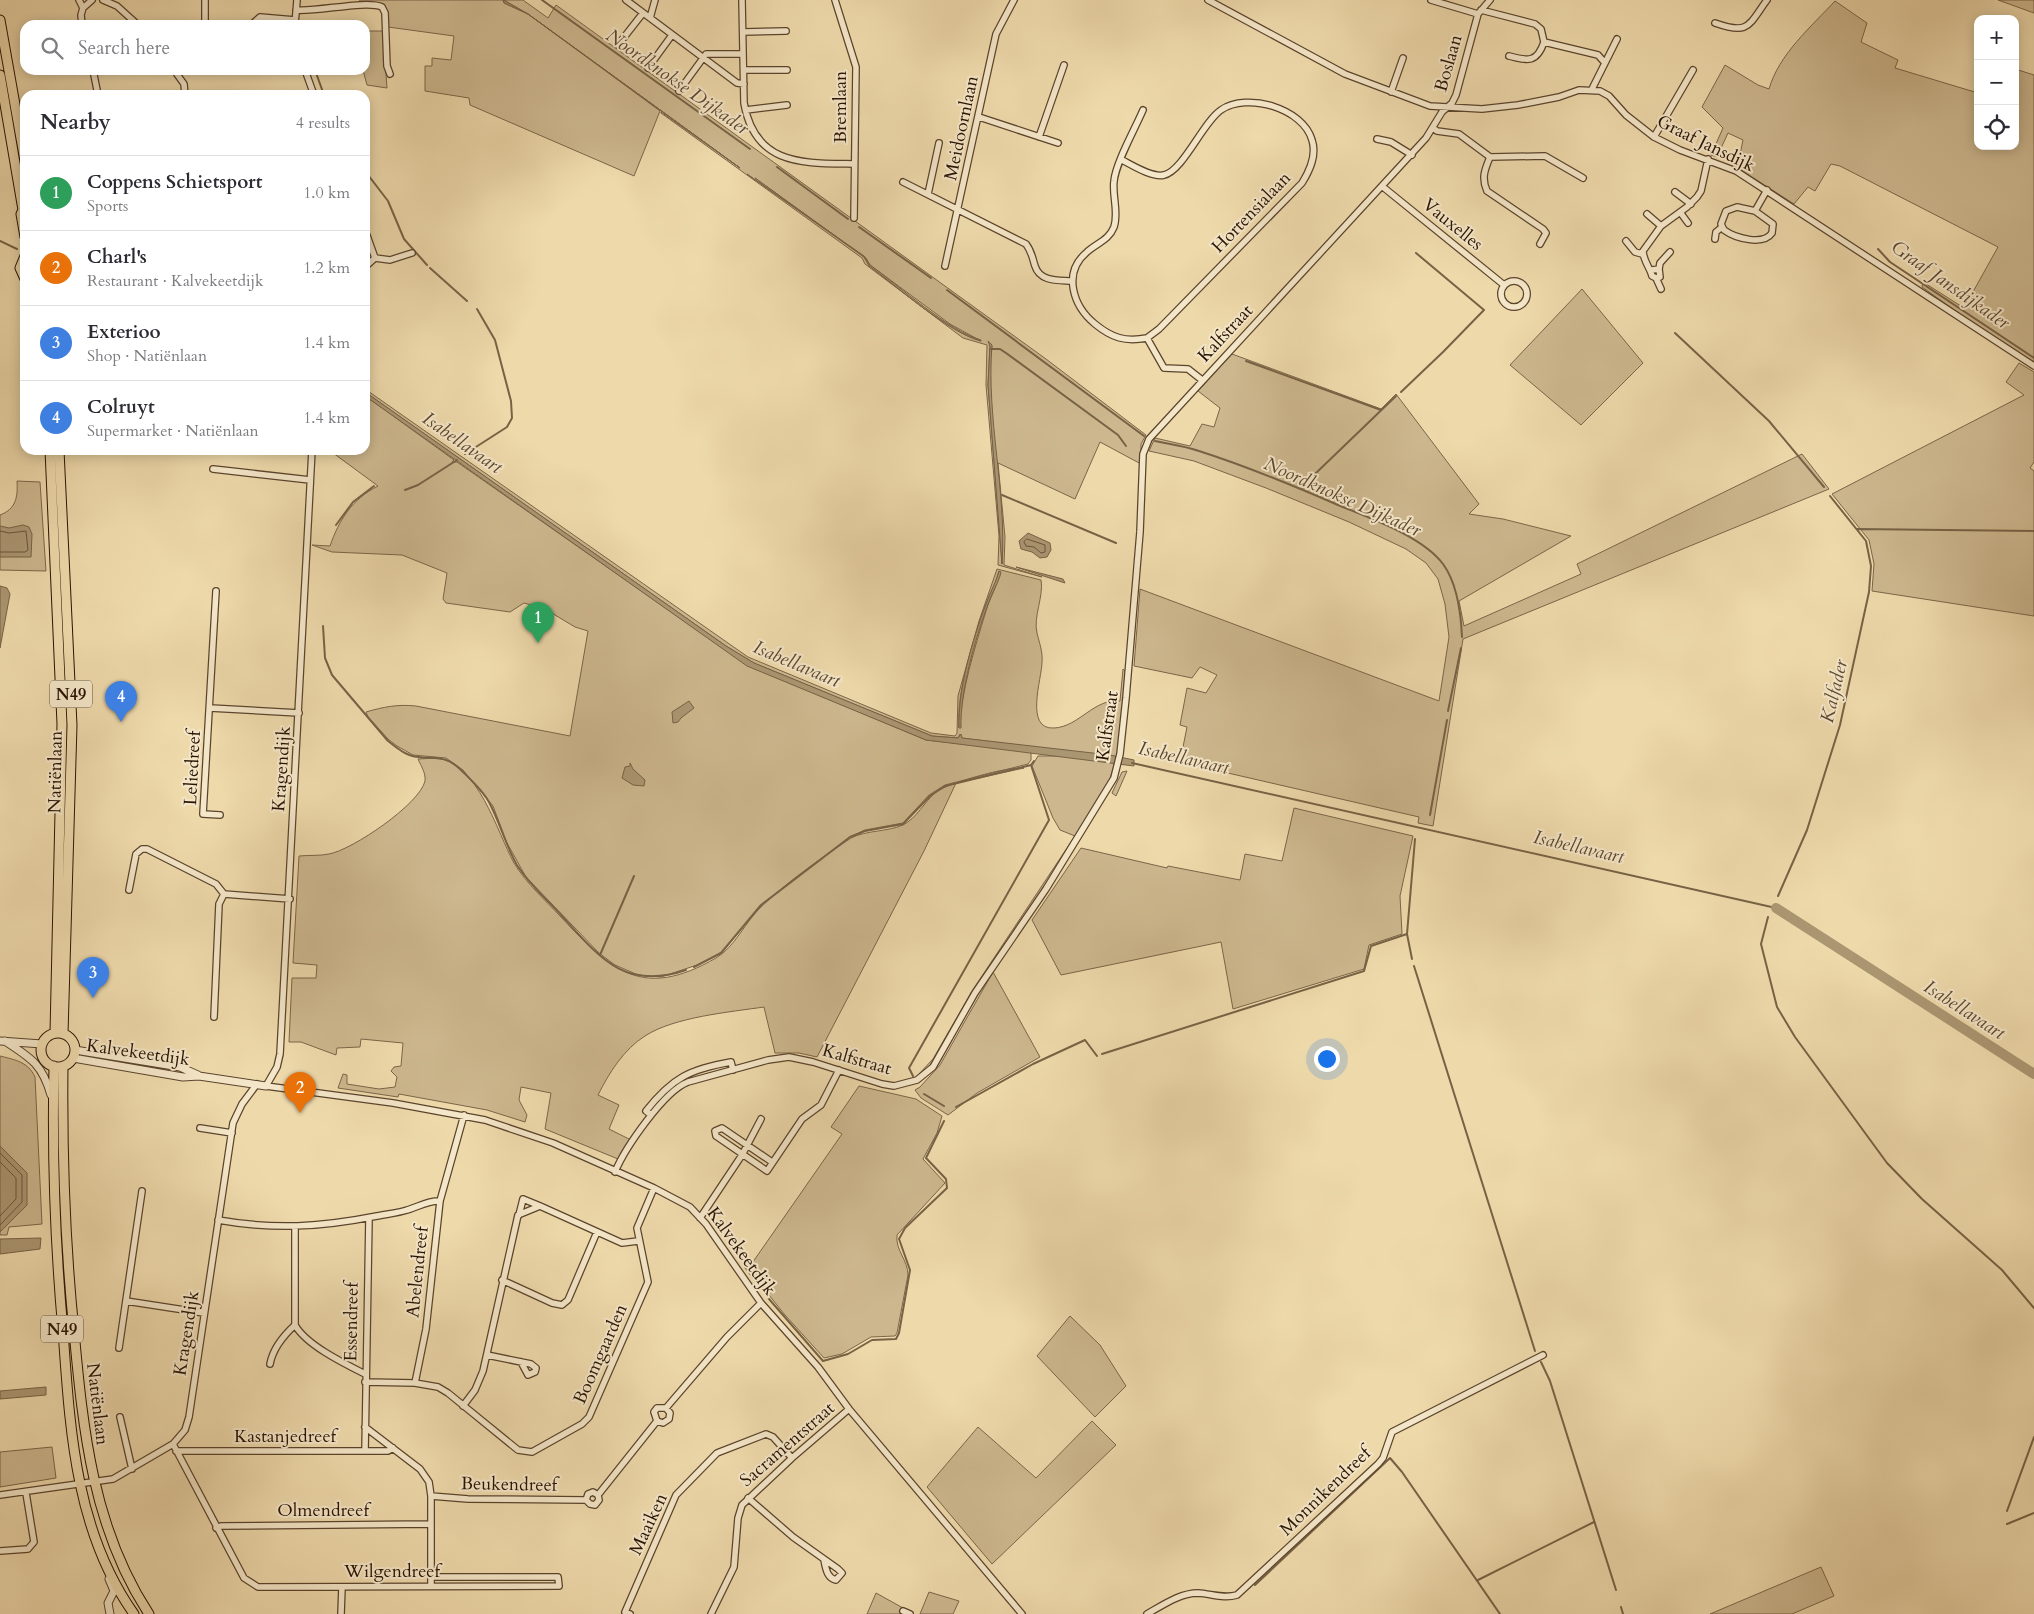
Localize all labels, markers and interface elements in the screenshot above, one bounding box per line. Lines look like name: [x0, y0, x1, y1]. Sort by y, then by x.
map controls: [1974, 15, 2019, 150]
button: +: [1974, 15, 2019, 60]
search box: [20, 20, 370, 75]
water label: Noordknokse Dijkader: [601, 23, 755, 141]
street label: Boslaan: [1428, 31, 1469, 95]
icon: search: [38, 34, 66, 62]
text: Search here: [78, 35, 170, 61]
button: −: [1974, 60, 2019, 105]
street label: Bremlaan: [828, 70, 853, 143]
street label: Meidoornlaan: [938, 73, 985, 183]
button: locate: [1974, 105, 2019, 150]
text: Nearby: [40, 108, 111, 137]
street label: Graaf Jansdijk: [1653, 109, 1759, 178]
text: 4 results: [296, 112, 350, 134]
street label: Hortensialaan: [1206, 165, 1297, 259]
text: Coppens Schietsport: [87, 169, 262, 195]
text: 1: [52, 182, 60, 204]
text: 1.0 km: [303, 182, 350, 204]
street label: Vauxelles: [1417, 192, 1488, 257]
text: Sports: [87, 195, 128, 217]
water label: Graaf Jansdijkader: [1886, 234, 2016, 336]
text: Charl's: [87, 244, 147, 270]
text: 2: [52, 257, 60, 279]
text: 1.2 km: [303, 257, 350, 279]
text: Restaurant · Kalvekeetdijk: [87, 270, 264, 292]
street label: Kalfstraat: [1192, 299, 1259, 368]
text: Exterioo: [87, 319, 161, 345]
text: 3: [52, 332, 60, 354]
text: 1.4 km: [303, 332, 350, 354]
text: Shop · Natiënlaan: [87, 345, 207, 367]
text: Colruyt: [87, 394, 155, 420]
water label: Isabellavaart: [417, 406, 508, 480]
text: 4: [52, 407, 60, 429]
text: 1.4 km: [303, 407, 350, 429]
text: Supermarket · Natiënlaan: [87, 420, 259, 442]
water label: Noordknokse Dijkader: [1260, 451, 1426, 544]
pin: 1: [522, 602, 554, 643]
water label: Isabellavaart: [749, 634, 845, 694]
water label: Kalfader: [1814, 656, 1854, 725]
road number: N49: [50, 681, 92, 708]
pin: 4: [105, 681, 137, 722]
street label: Kalfstraat: [1090, 689, 1125, 763]
street label: Kragendijk: [266, 725, 297, 813]
street label: Leliedreef: [178, 726, 207, 806]
street label: Natiënlaan: [42, 730, 69, 814]
water label: Isabellavaart: [1136, 735, 1232, 781]
water label: Isabellavaart: [1531, 824, 1627, 870]
pin: 3: [77, 957, 109, 998]
water label: Isabellavaart: [1919, 974, 2011, 1046]
street label: Kalvekeetdijk: [85, 1033, 192, 1072]
street label: Kalfstraat: [819, 1038, 895, 1081]
your location: [1314, 1046, 1340, 1072]
pin: 2: [284, 1072, 316, 1113]
street label: Kalvekeetdijk: [701, 1202, 783, 1301]
street label: Abelendreef: [400, 1222, 435, 1319]
street label: Essendreef: [338, 1279, 365, 1362]
street label: Kragendijk: [167, 1289, 206, 1377]
street label: Boomgaarden: [567, 1299, 634, 1408]
road number: N49: [41, 1316, 83, 1342]
street label: Natiënlaan: [80, 1362, 115, 1447]
street label: Sacramentstraat: [735, 1396, 840, 1493]
street label: Kastanjedreef: [234, 1424, 340, 1449]
street label: Monnikendreef: [1274, 1439, 1379, 1541]
street label: Beukendreef: [461, 1471, 561, 1498]
street label: Maaiken: [623, 1489, 674, 1559]
street label: Olmendreef: [277, 1498, 372, 1523]
street label: Wilgendreef: [343, 1559, 444, 1584]

